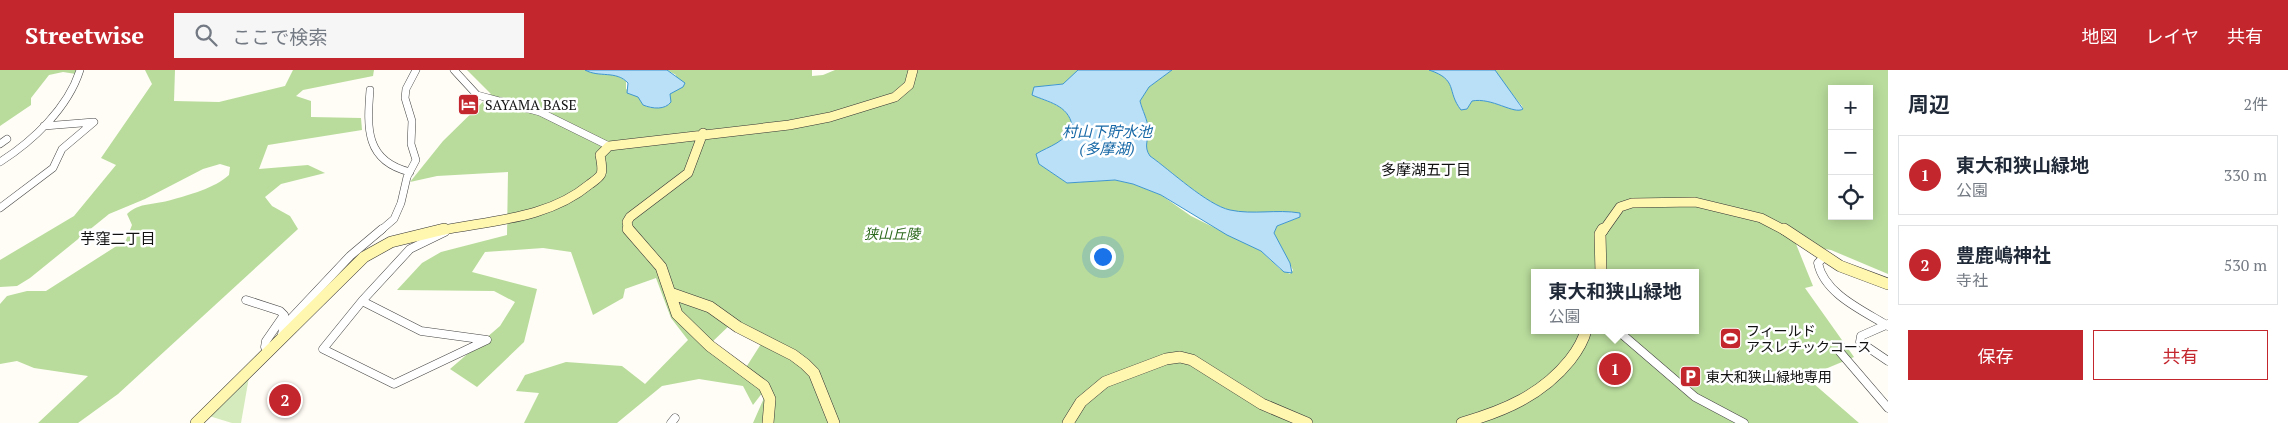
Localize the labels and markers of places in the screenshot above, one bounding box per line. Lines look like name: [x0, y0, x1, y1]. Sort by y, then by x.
hotel icon: SAYAMA BASE: [457, 93, 481, 117]
place label: SAYAMA BASE: [485, 95, 577, 114]
place label: フィールド アスレチックコース: [1746, 321, 1871, 356]
sports icon: フィールド アスレチックコース: [1718, 327, 1742, 351]
pin: 1: [1599, 350, 1631, 388]
parking icon: 東大和狭山緑地専用: [1678, 365, 1702, 389]
place label: 東大和狭山緑地専用: [1706, 367, 1832, 386]
pin: 2: [269, 381, 301, 419]

